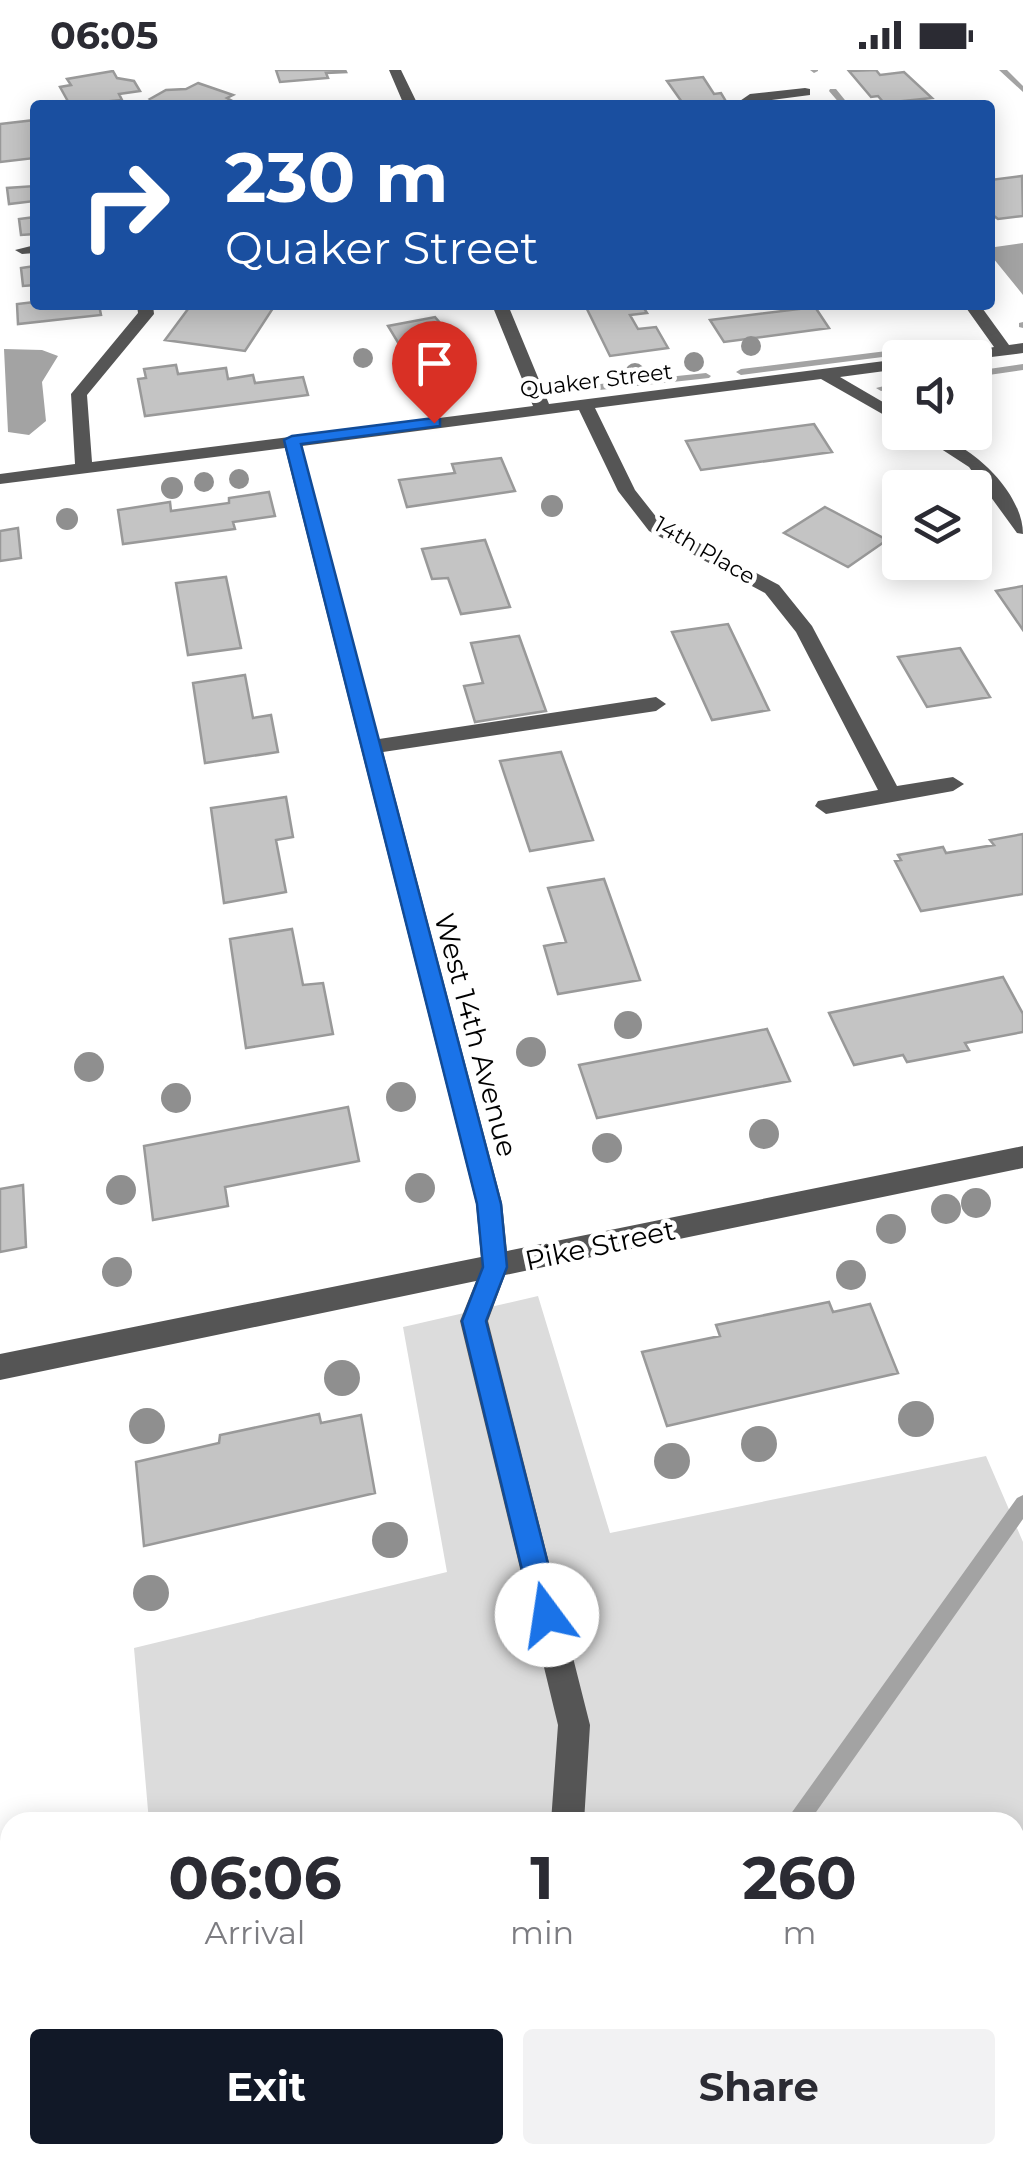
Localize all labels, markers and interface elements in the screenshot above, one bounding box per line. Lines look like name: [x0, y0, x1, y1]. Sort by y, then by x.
text: 06:05: [50, 12, 158, 59]
text: 230 m: [225, 134, 449, 220]
icon: right: [60, 140, 190, 270]
text: Quaker Street: [225, 220, 539, 275]
pin: [392, 321, 477, 424]
icon: arrive: [407, 336, 462, 391]
map controls: [882, 340, 992, 580]
button: sound: [882, 340, 992, 450]
street label: Quaker Street: [518, 358, 674, 403]
button: layers: [882, 470, 992, 580]
street label: 14th Place: [649, 511, 760, 590]
street label: West 14th Avenue: [427, 909, 525, 1161]
street label: Pike Street: [522, 1212, 678, 1278]
position arrow: [495, 1563, 599, 1667]
text: 06:06: [168, 1841, 342, 1914]
text: 1: [530, 1841, 554, 1914]
text: 260: [742, 1841, 857, 1914]
text: Arrival: [205, 1913, 305, 1952]
text: min: [510, 1913, 574, 1952]
text: m: [783, 1913, 817, 1952]
button: Exit: [30, 2029, 503, 2144]
button: Share: [523, 2029, 995, 2144]

